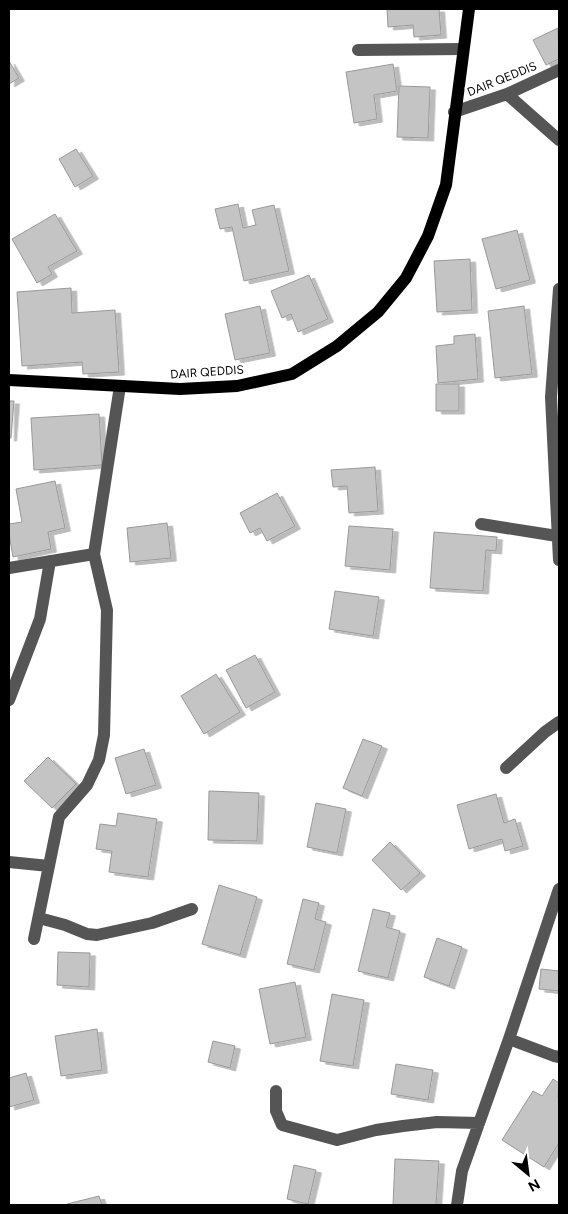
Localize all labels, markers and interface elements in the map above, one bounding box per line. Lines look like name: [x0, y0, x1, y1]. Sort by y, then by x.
street label: DAIR QEDDIS: [465, 59, 539, 99]
street label: DAIR QEDDIS: [170, 362, 244, 382]
north arrow: [503, 1149, 553, 1199]
text: N: [525, 1175, 543, 1195]

